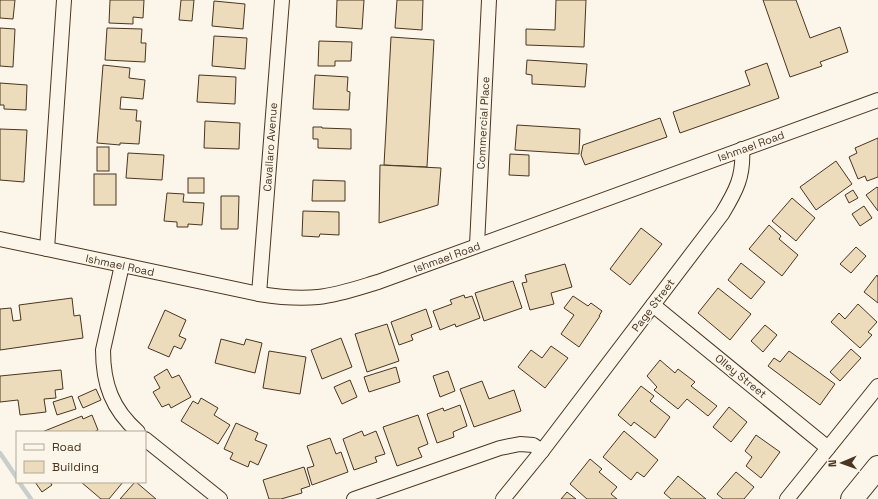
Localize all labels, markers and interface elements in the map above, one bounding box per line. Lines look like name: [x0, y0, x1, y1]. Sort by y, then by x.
street label: Commercial Place: [474, 76, 492, 170]
street label: Cavallaro Avenue: [260, 102, 280, 192]
street label: Ishmael Road: [716, 127, 786, 165]
street label: Ishmael Road: [412, 238, 482, 276]
street label: Ishmael Road: [84, 251, 156, 279]
street label: Page Street: [629, 276, 677, 334]
street label: Olley Street: [712, 351, 770, 401]
legend: [16, 431, 146, 483]
text: Road: [52, 439, 81, 455]
north arrow: [822, 443, 862, 483]
text: Building: [52, 459, 99, 475]
text: N: [825, 459, 839, 467]

